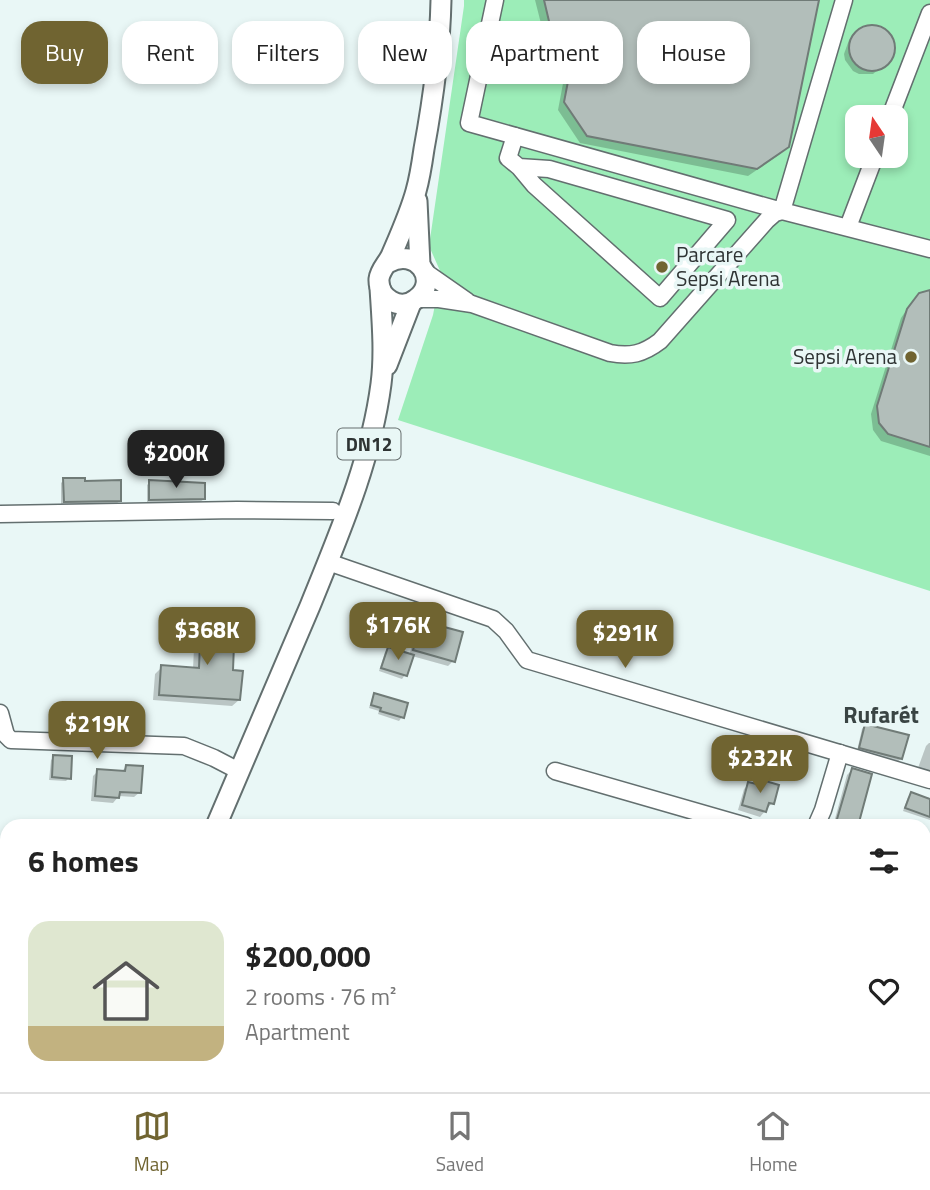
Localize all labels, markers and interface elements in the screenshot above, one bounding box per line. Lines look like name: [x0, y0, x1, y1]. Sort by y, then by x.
chip: Buy: [21, 21, 108, 84]
chip: Rent: [122, 21, 218, 84]
chip: Filters: [232, 21, 344, 84]
chip: New: [358, 21, 452, 84]
chip: Apartment: [466, 21, 623, 84]
chip: House: [637, 21, 750, 84]
north arrow: [845, 105, 908, 168]
map controls: [845, 105, 908, 168]
place label: Parcare Sepsi Arena: [676, 238, 780, 294]
marker: Parcare Sepsi Arena: [654, 259, 670, 275]
place label: Sepsi Arena: [793, 340, 897, 372]
marker: Sepsi Arena: [903, 349, 919, 365]
road number: DN12: [338, 428, 400, 460]
pin: $200K: [127, 430, 225, 490]
text: $200K: [143, 435, 209, 470]
pin: $176K: [349, 602, 447, 662]
text: $176K: [365, 607, 431, 642]
pin: $368K: [158, 608, 256, 667]
pin: $291K: [576, 610, 674, 670]
text: $368K: [174, 612, 240, 647]
text: $291K: [592, 615, 658, 650]
district label: Rufarét: [843, 697, 919, 732]
pin: $219K: [48, 702, 146, 761]
text: $219K: [64, 706, 130, 741]
pin: $232K: [711, 736, 809, 795]
text: $232K: [727, 740, 793, 775]
text: 6 homes: [28, 838, 139, 884]
icon: filters: [865, 842, 903, 880]
text: $200,000: [245, 933, 371, 979]
icon: home: [84, 949, 168, 1033]
icon: heart: [865, 972, 903, 1010]
text: 2 rooms · 76 m²: [245, 979, 396, 1014]
text: Apartment: [245, 1014, 350, 1049]
tab: Map: [133, 1107, 171, 1178]
tab: Saved: [436, 1107, 484, 1178]
tab: Home: [749, 1107, 797, 1178]

